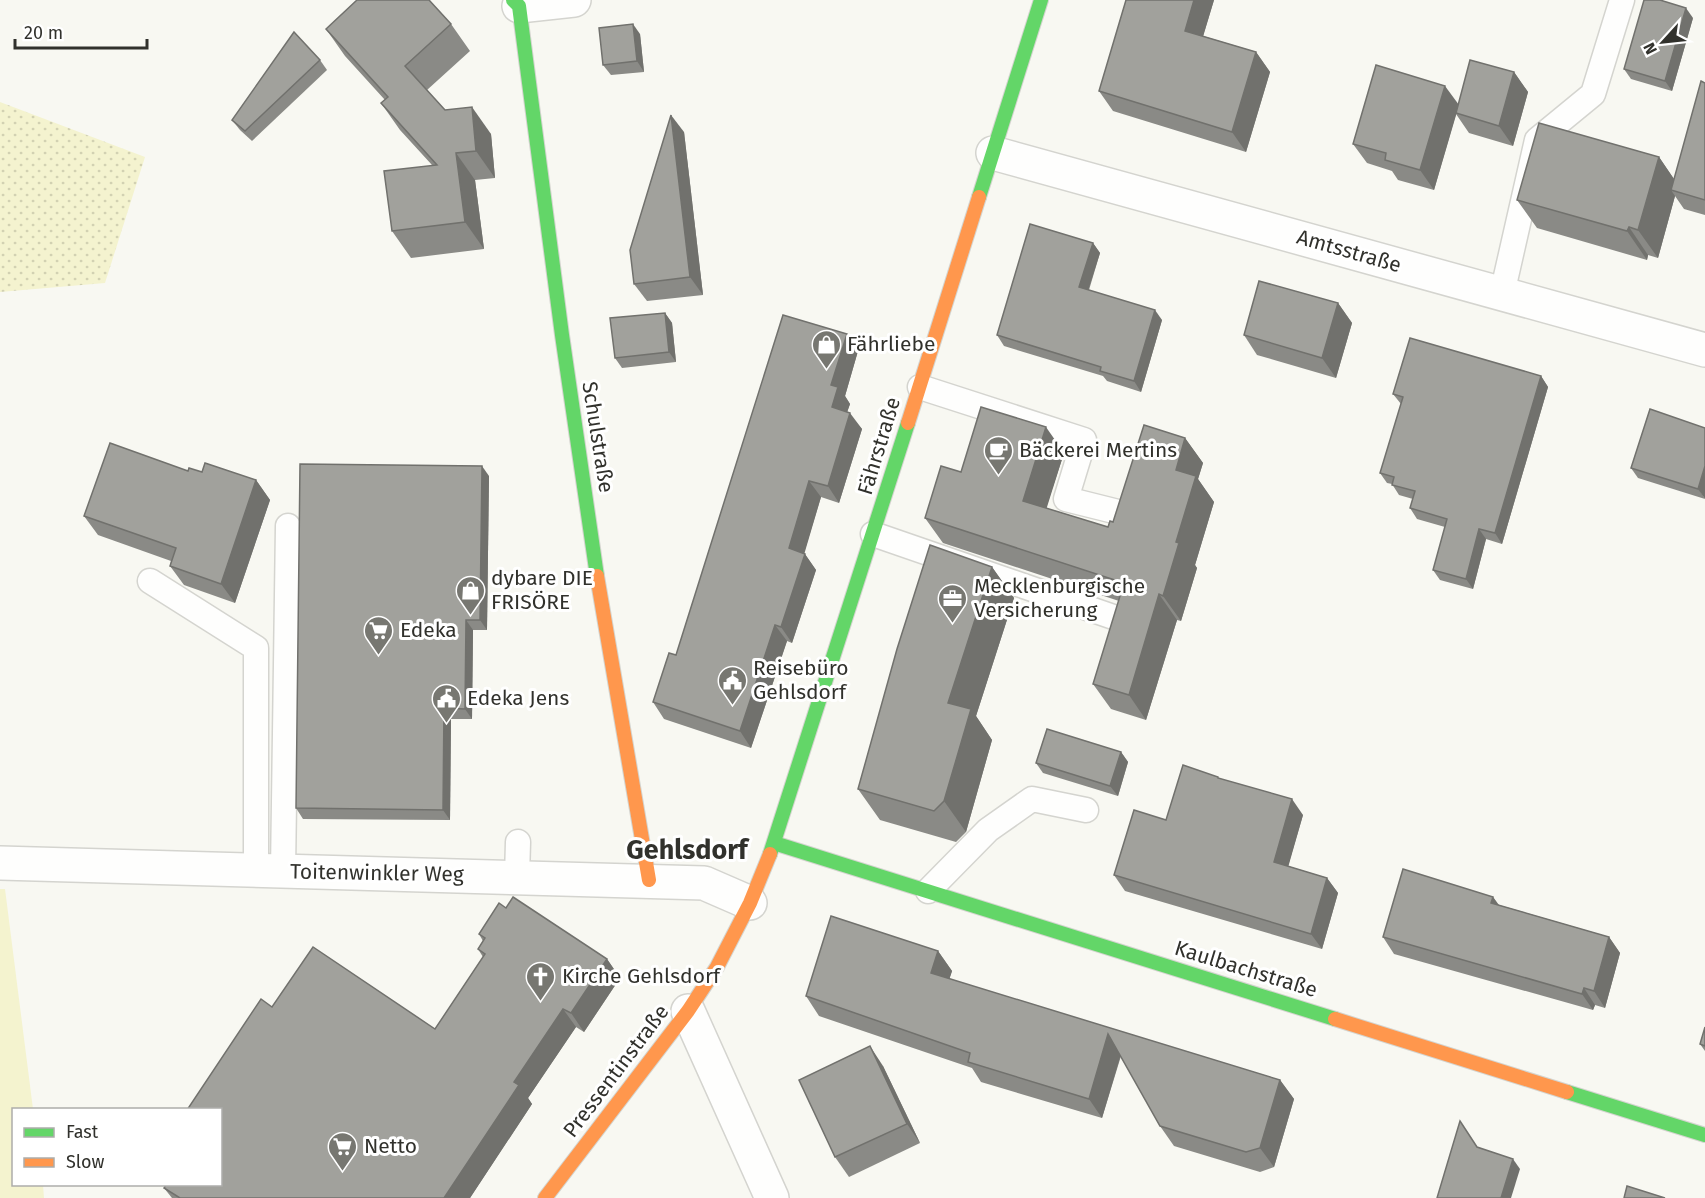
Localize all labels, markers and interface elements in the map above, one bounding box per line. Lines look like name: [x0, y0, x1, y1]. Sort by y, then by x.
scale bar: [15, 12, 147, 50]
north arrow: [1633, 12, 1693, 72]
text: 20 m: [24, 22, 63, 44]
text: N: [1639, 40, 1661, 58]
street label: Amtsstraße: [1294, 224, 1404, 278]
shop icon: Fährliebe: [810, 328, 842, 370]
place label: Fährliebe: [847, 331, 935, 357]
street label: Schulstraße: [576, 380, 620, 494]
street label: Fährstraße: [852, 394, 906, 498]
cafe icon: Bäckerei Mertins: [982, 434, 1014, 476]
place label: Bäckerei Mertins: [1019, 437, 1177, 463]
place label: dybare DIE FRISÖRE: [491, 565, 593, 615]
place label: Mecklenburgische Versicherung: [974, 573, 1145, 623]
shop icon: dybare DIE FRISÖRE: [454, 574, 486, 616]
office icon: Mecklenburgische Versicherung: [937, 582, 969, 624]
supermarket icon: Edeka: [363, 614, 395, 656]
place label: Edeka: [400, 617, 457, 643]
place label: Reisebüro Gehlsdorf: [753, 655, 848, 705]
public building icon: Reisebüro Gehlsdorf: [716, 664, 748, 706]
public building icon: Edeka Jens: [430, 682, 462, 724]
place label: Edeka Jens: [467, 685, 569, 711]
district label: Gehlsdorf: [626, 834, 750, 866]
street label: Toitenwinkler Weg: [290, 858, 464, 888]
street label: Kaulbachstraße: [1171, 935, 1321, 1003]
church icon: Kirche Gehlsdorf: [525, 960, 557, 1002]
place label: Kirche Gehlsdorf: [562, 963, 722, 989]
street label: Pressentinstraße: [558, 999, 674, 1143]
legend: [12, 1108, 222, 1186]
text: Fast: [66, 1121, 99, 1143]
supermarket icon: Netto: [327, 1130, 359, 1172]
place label: Netto: [364, 1133, 417, 1159]
text: Slow: [66, 1151, 105, 1173]

